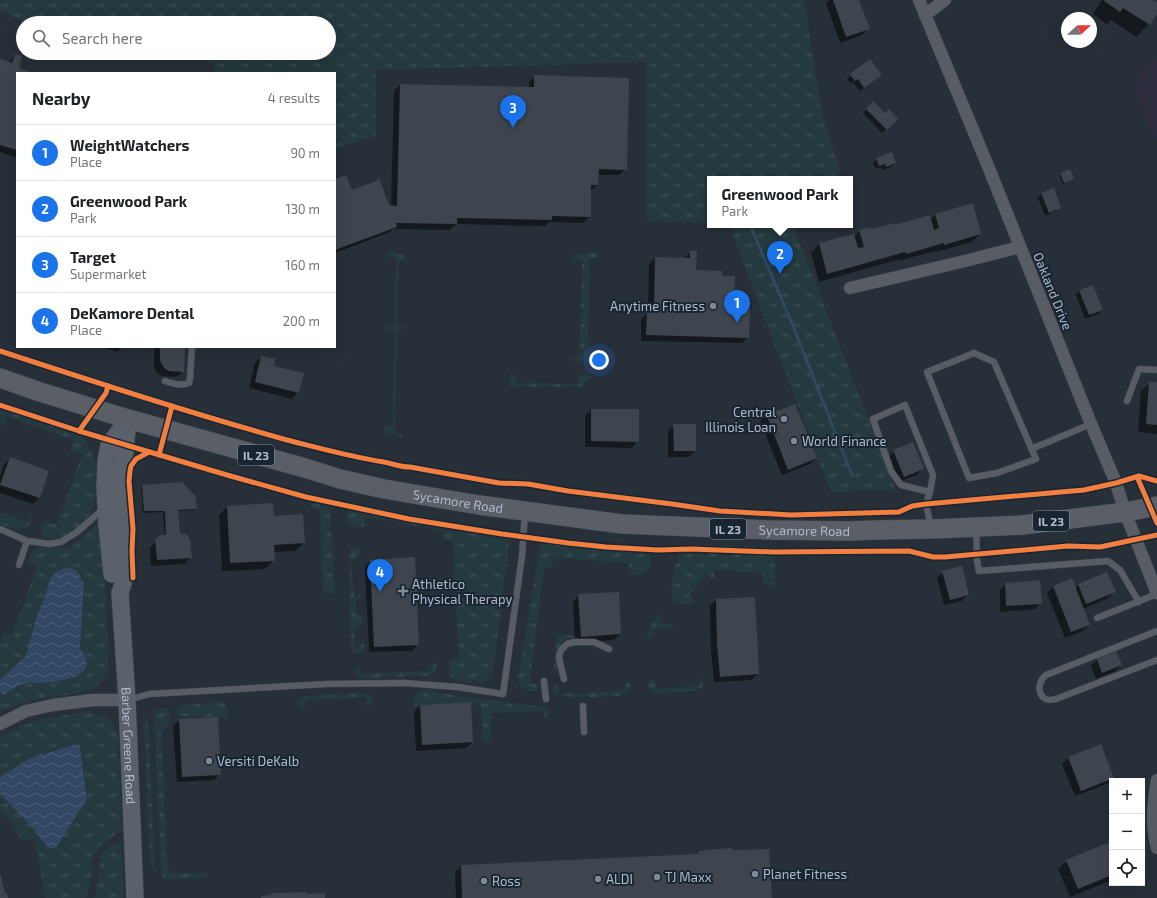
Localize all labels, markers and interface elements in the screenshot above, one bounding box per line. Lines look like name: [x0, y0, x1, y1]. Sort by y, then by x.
north arrow: [1061, 12, 1097, 48]
search box: [16, 16, 336, 60]
icon: search: [30, 27, 52, 49]
text: Search here: [62, 29, 143, 47]
text: Nearby: [32, 88, 90, 108]
text: 4 results: [268, 90, 320, 106]
pin: 3: [500, 95, 526, 128]
text: WeightWatchers: [70, 136, 190, 154]
text: 1: [42, 145, 48, 161]
text: 90 m: [290, 145, 320, 161]
text: Place: [70, 154, 102, 170]
popup: [707, 176, 853, 228]
text: Greenwood Park: [721, 185, 839, 203]
text: Greenwood Park: [70, 192, 187, 210]
text: 2: [41, 201, 49, 217]
text: 130 m: [285, 201, 320, 217]
text: Park: [721, 203, 748, 219]
text: Park: [70, 210, 97, 226]
pin: 2: [767, 241, 793, 274]
text: Target: [70, 248, 116, 266]
street label: Oakland Drive: [1030, 250, 1076, 332]
text: 3: [41, 257, 49, 273]
text: 160 m: [285, 257, 320, 273]
text: Supermarket: [70, 266, 147, 282]
pin: 1: [724, 290, 750, 323]
place label: Anytime Fitness: [610, 298, 705, 314]
marker: Anytime Fitness: [708, 301, 718, 311]
text: DeKamore Dental: [70, 304, 194, 322]
text: 4: [41, 313, 49, 329]
text: 200 m: [283, 313, 320, 329]
text: Place: [70, 322, 102, 338]
your location: [589, 350, 609, 370]
place label: Central Illinois Loan: [705, 404, 776, 435]
marker: Central Illinois Loan: [779, 414, 789, 424]
place label: World Finance: [802, 433, 887, 449]
marker: World Finance: [789, 436, 799, 446]
road number: IL 23: [238, 445, 274, 465]
street label: Sycamore Road: [412, 486, 504, 516]
road number: IL 23: [1033, 511, 1069, 531]
road number: IL 23: [710, 519, 746, 539]
street label: Sycamore Road: [758, 522, 850, 539]
pin: 4: [367, 559, 393, 592]
place label: Athletico Physical Therapy: [412, 576, 512, 607]
marker: Athletico Physical Therapy: [397, 585, 409, 597]
street label: Barber Greene Road: [118, 686, 139, 804]
place label: Versiti DeKalb: [217, 753, 299, 769]
marker: Versiti DeKalb: [204, 756, 214, 766]
map controls: [1109, 778, 1145, 886]
button: +: [1109, 778, 1145, 814]
button: −: [1109, 814, 1145, 850]
button: locate: [1109, 850, 1145, 886]
place label: Planet Fitness: [763, 866, 847, 882]
place label: TJ Maxx: [665, 869, 712, 885]
marker: Planet Fitness: [750, 869, 760, 879]
place label: ALDI: [606, 871, 633, 887]
marker: TJ Maxx: [652, 872, 662, 882]
place label: Ross: [492, 873, 521, 889]
marker: ALDI: [593, 874, 603, 884]
marker: Ross: [479, 876, 489, 886]

